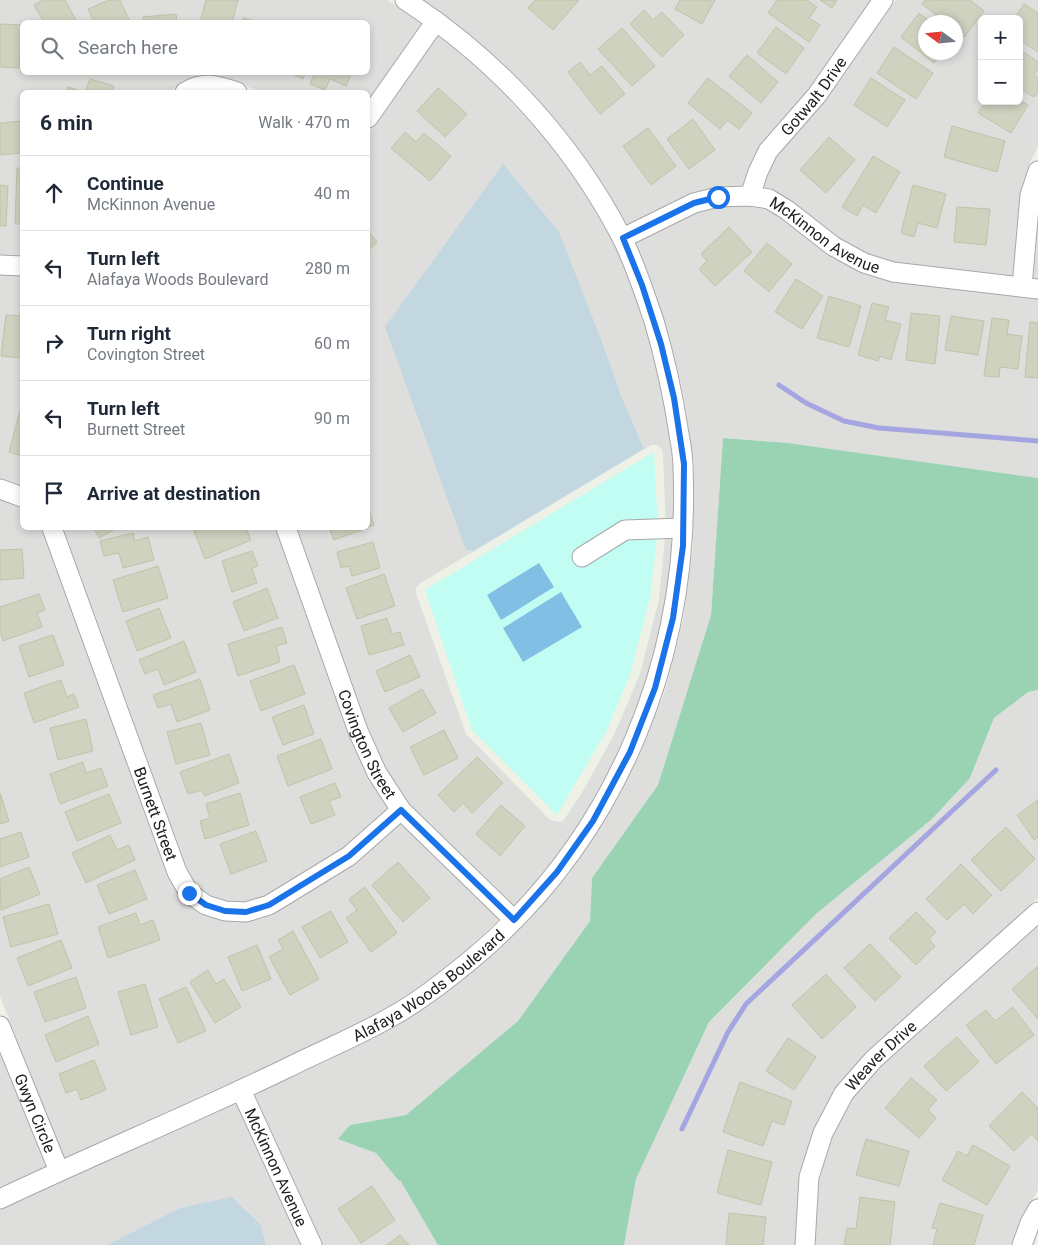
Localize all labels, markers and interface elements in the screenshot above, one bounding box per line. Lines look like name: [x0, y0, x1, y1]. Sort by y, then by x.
north arrow: [918, 15, 963, 60]
map controls: [978, 15, 1023, 105]
button: +: [978, 15, 1023, 60]
search box: [20, 20, 370, 75]
icon: search: [38, 34, 66, 62]
text: Search here: [78, 36, 178, 59]
street label: Gotwalt Drive: [777, 53, 851, 140]
button: −: [978, 60, 1023, 105]
text: 6 min: [40, 111, 93, 135]
text: Walk · 470 m: [258, 113, 350, 132]
text: Continue: [87, 172, 164, 195]
icon: ahead: [40, 179, 68, 207]
text: 40 m: [314, 184, 350, 203]
route start: [707, 186, 730, 209]
street label: McKinnon Avenue: [766, 193, 882, 277]
text: McKinnon Avenue: [87, 195, 215, 214]
text: Turn left: [87, 247, 160, 270]
icon: left: [40, 254, 68, 282]
text: 280 m: [305, 259, 350, 278]
text: Alafaya Woods Boulevard: [87, 270, 269, 289]
text: Turn right: [87, 322, 171, 345]
icon: right: [40, 329, 68, 357]
text: 60 m: [314, 334, 350, 353]
text: Covington Street: [87, 345, 205, 364]
text: Turn left: [87, 397, 160, 420]
icon: left: [40, 404, 68, 432]
text: 90 m: [314, 409, 350, 428]
text: Burnett Street: [87, 420, 185, 439]
icon: arrive: [40, 479, 68, 507]
text: Arrive at destination: [87, 482, 260, 505]
street label: Covington Street: [334, 687, 400, 802]
street label: Burnett Street: [130, 764, 181, 863]
route end: [178, 882, 201, 905]
street label: Alafaya Woods Boulevard: [350, 926, 508, 1045]
street label: Weaver Drive: [841, 1017, 920, 1095]
street label: Gwyn Circle: [10, 1071, 60, 1156]
street label: McKinnon Avenue: [241, 1105, 311, 1230]

